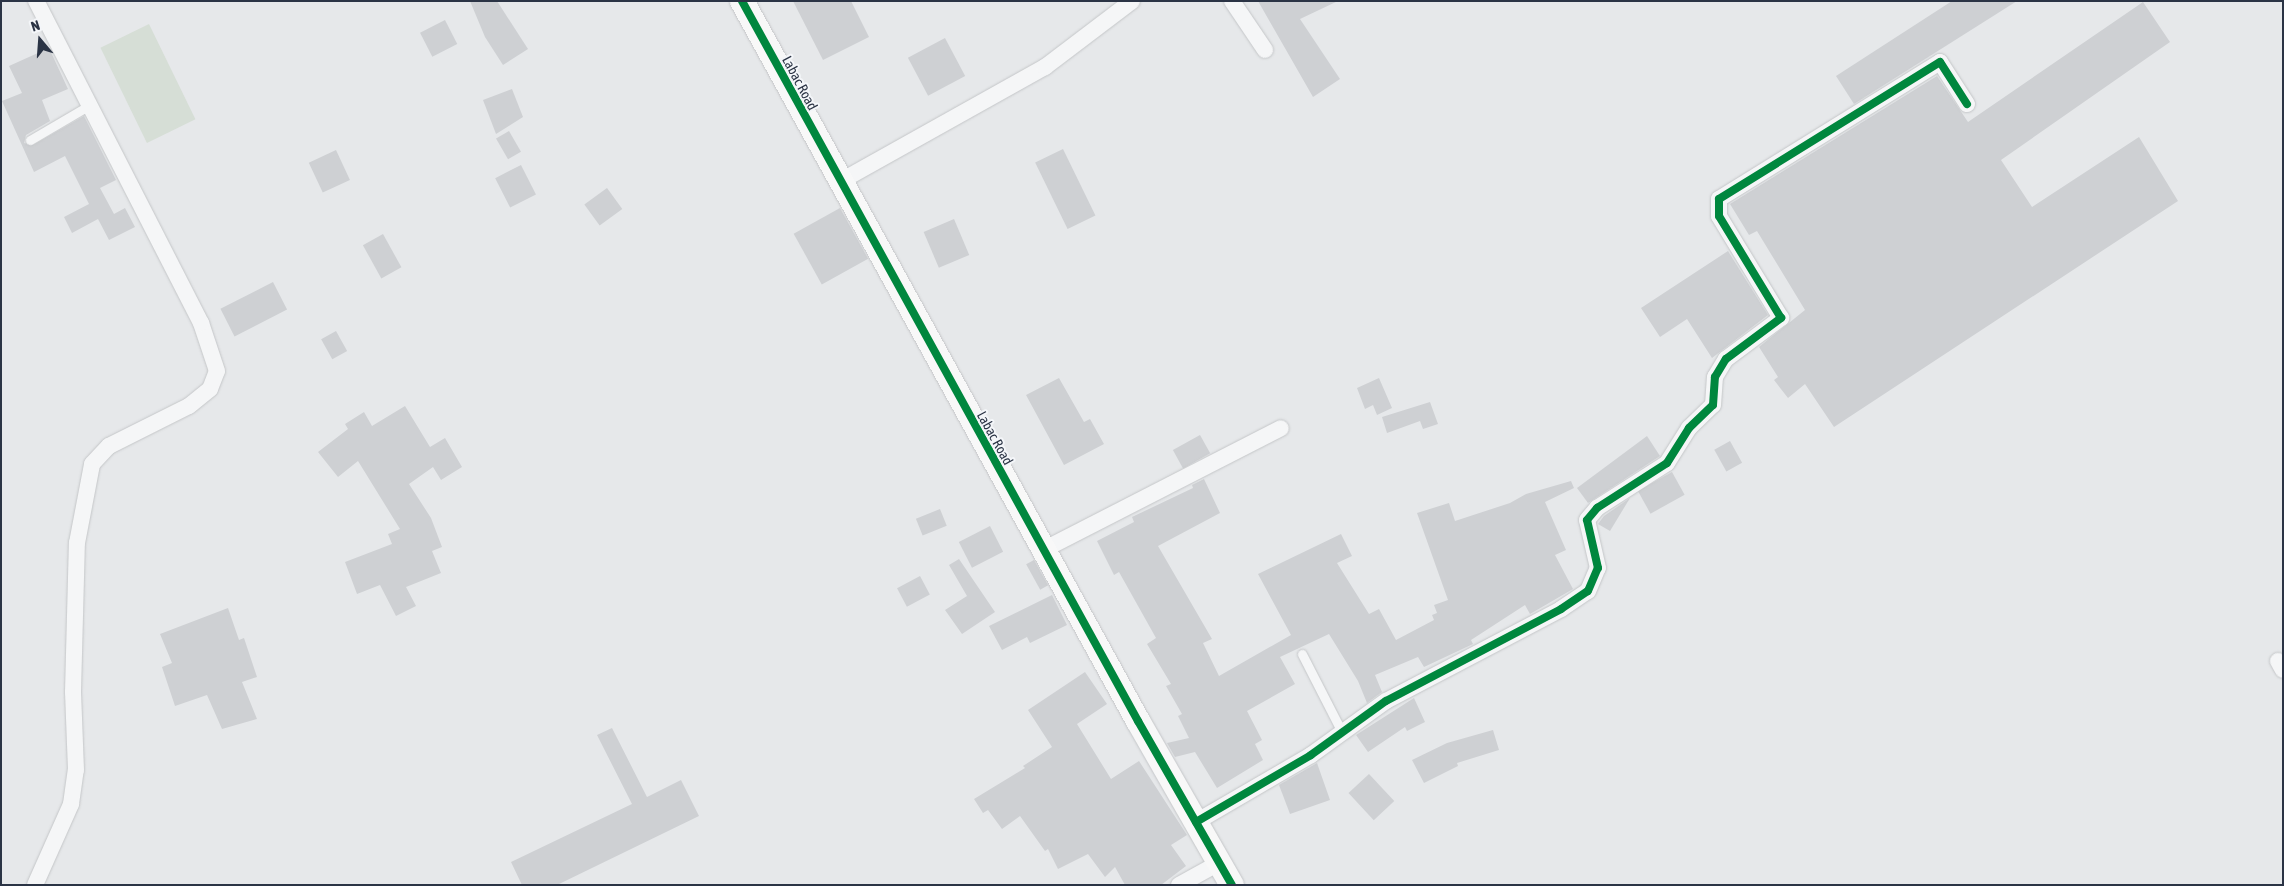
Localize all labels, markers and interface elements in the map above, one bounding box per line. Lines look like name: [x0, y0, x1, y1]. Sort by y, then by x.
north arrow: [15, 15, 65, 65]
text: N: [29, 17, 42, 35]
street label: Labac Road: [779, 53, 821, 113]
street label: Labac Road: [973, 408, 1017, 468]

